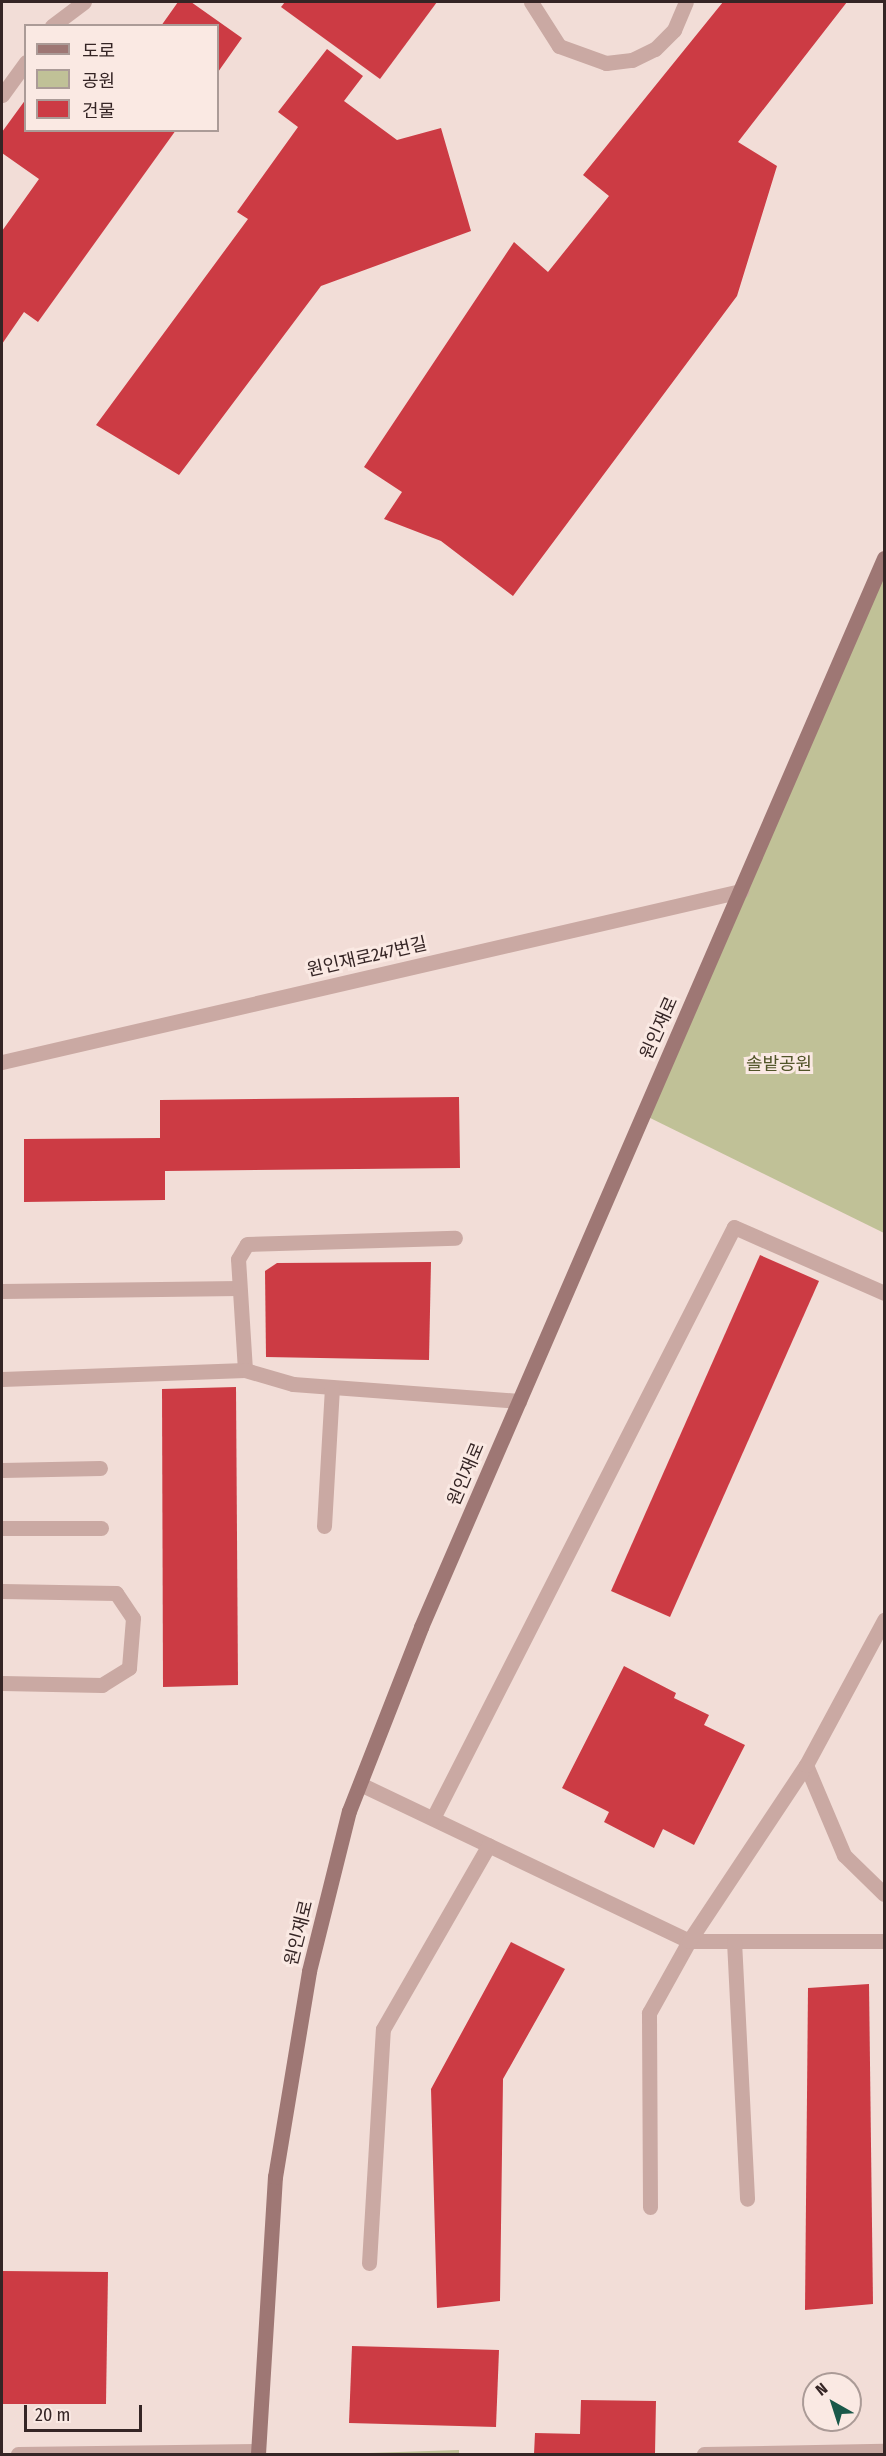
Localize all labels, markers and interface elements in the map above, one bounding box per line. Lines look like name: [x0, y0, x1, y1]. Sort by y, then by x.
legend: [24, 24, 219, 132]
text: 도로: [82, 40, 115, 62]
text: 공원: [82, 70, 115, 92]
text: 건물: [82, 100, 115, 122]
street label: 원인재로247번길: [305, 933, 429, 981]
street label: 원인재로: [636, 993, 682, 1063]
park label: 솔밭공원: [746, 1053, 812, 1075]
street label: 원인재로: [443, 1439, 489, 1509]
street label: 원인재로: [281, 1898, 317, 1968]
north arrow: [802, 2372, 862, 2432]
text: N: [812, 2379, 831, 2400]
scale bar: [27, 2393, 146, 2431]
text: 20 m: [35, 2404, 70, 2426]

